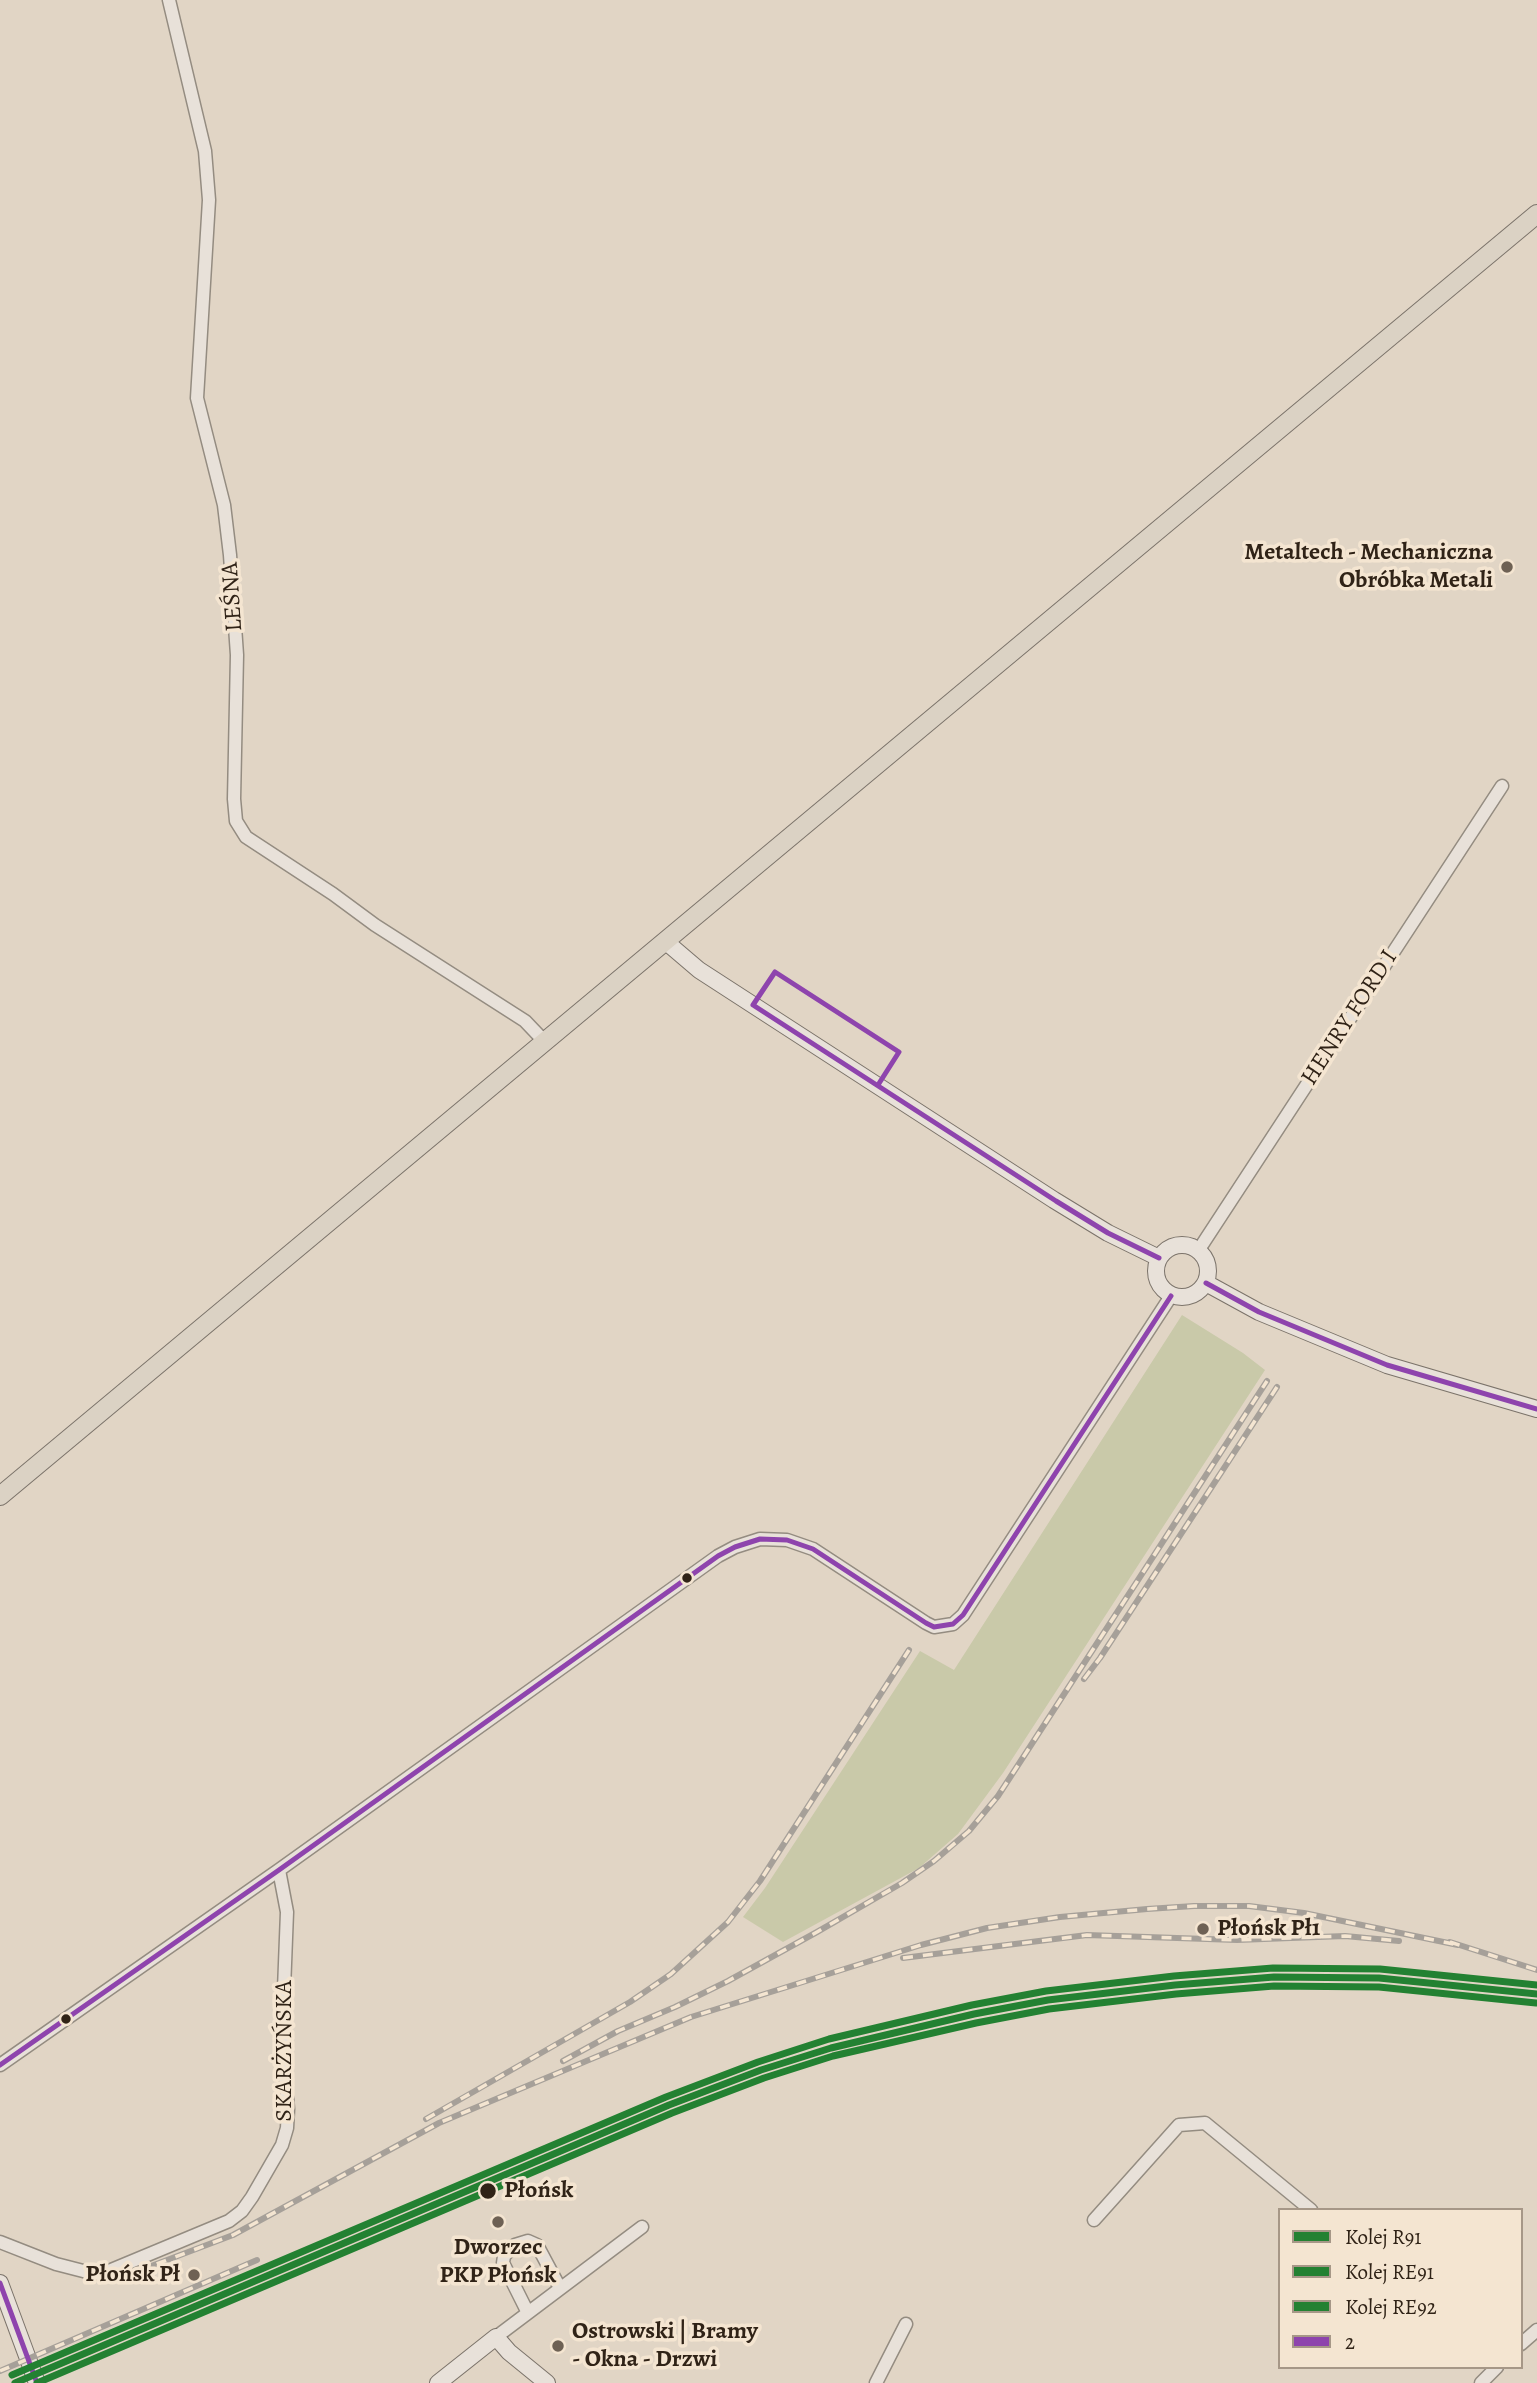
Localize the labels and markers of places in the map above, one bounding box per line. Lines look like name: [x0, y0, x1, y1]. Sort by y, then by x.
place label: Metaltech - Mechaniczna Obróbka Metali: [1244, 539, 1493, 595]
marker: Metaltech - Mechaniczna Obróbka Metali: [1499, 559, 1515, 575]
unlabelled marker: [680, 1571, 694, 1585]
place label: Płońsk Pł1: [1217, 1915, 1320, 1943]
marker: Płońsk Pł1: [1195, 1921, 1211, 1937]
unlabelled marker: [59, 2012, 73, 2026]
place label: Płońsk: [504, 2177, 573, 2205]
marker: Płońsk: [478, 2181, 498, 2201]
marker: Dworzec PKP Płońsk: [490, 2214, 506, 2230]
place label: Dworzec PKP Płońsk: [440, 2234, 556, 2290]
place label: Płońsk Pł: [85, 2261, 180, 2289]
marker: Płońsk Pł: [186, 2267, 202, 2283]
place label: Ostrowski | Bramy - Okna - Drzwi: [572, 2318, 758, 2374]
marker: Ostrowski | Bramy - Okna - Drzwi: [550, 2338, 566, 2354]

